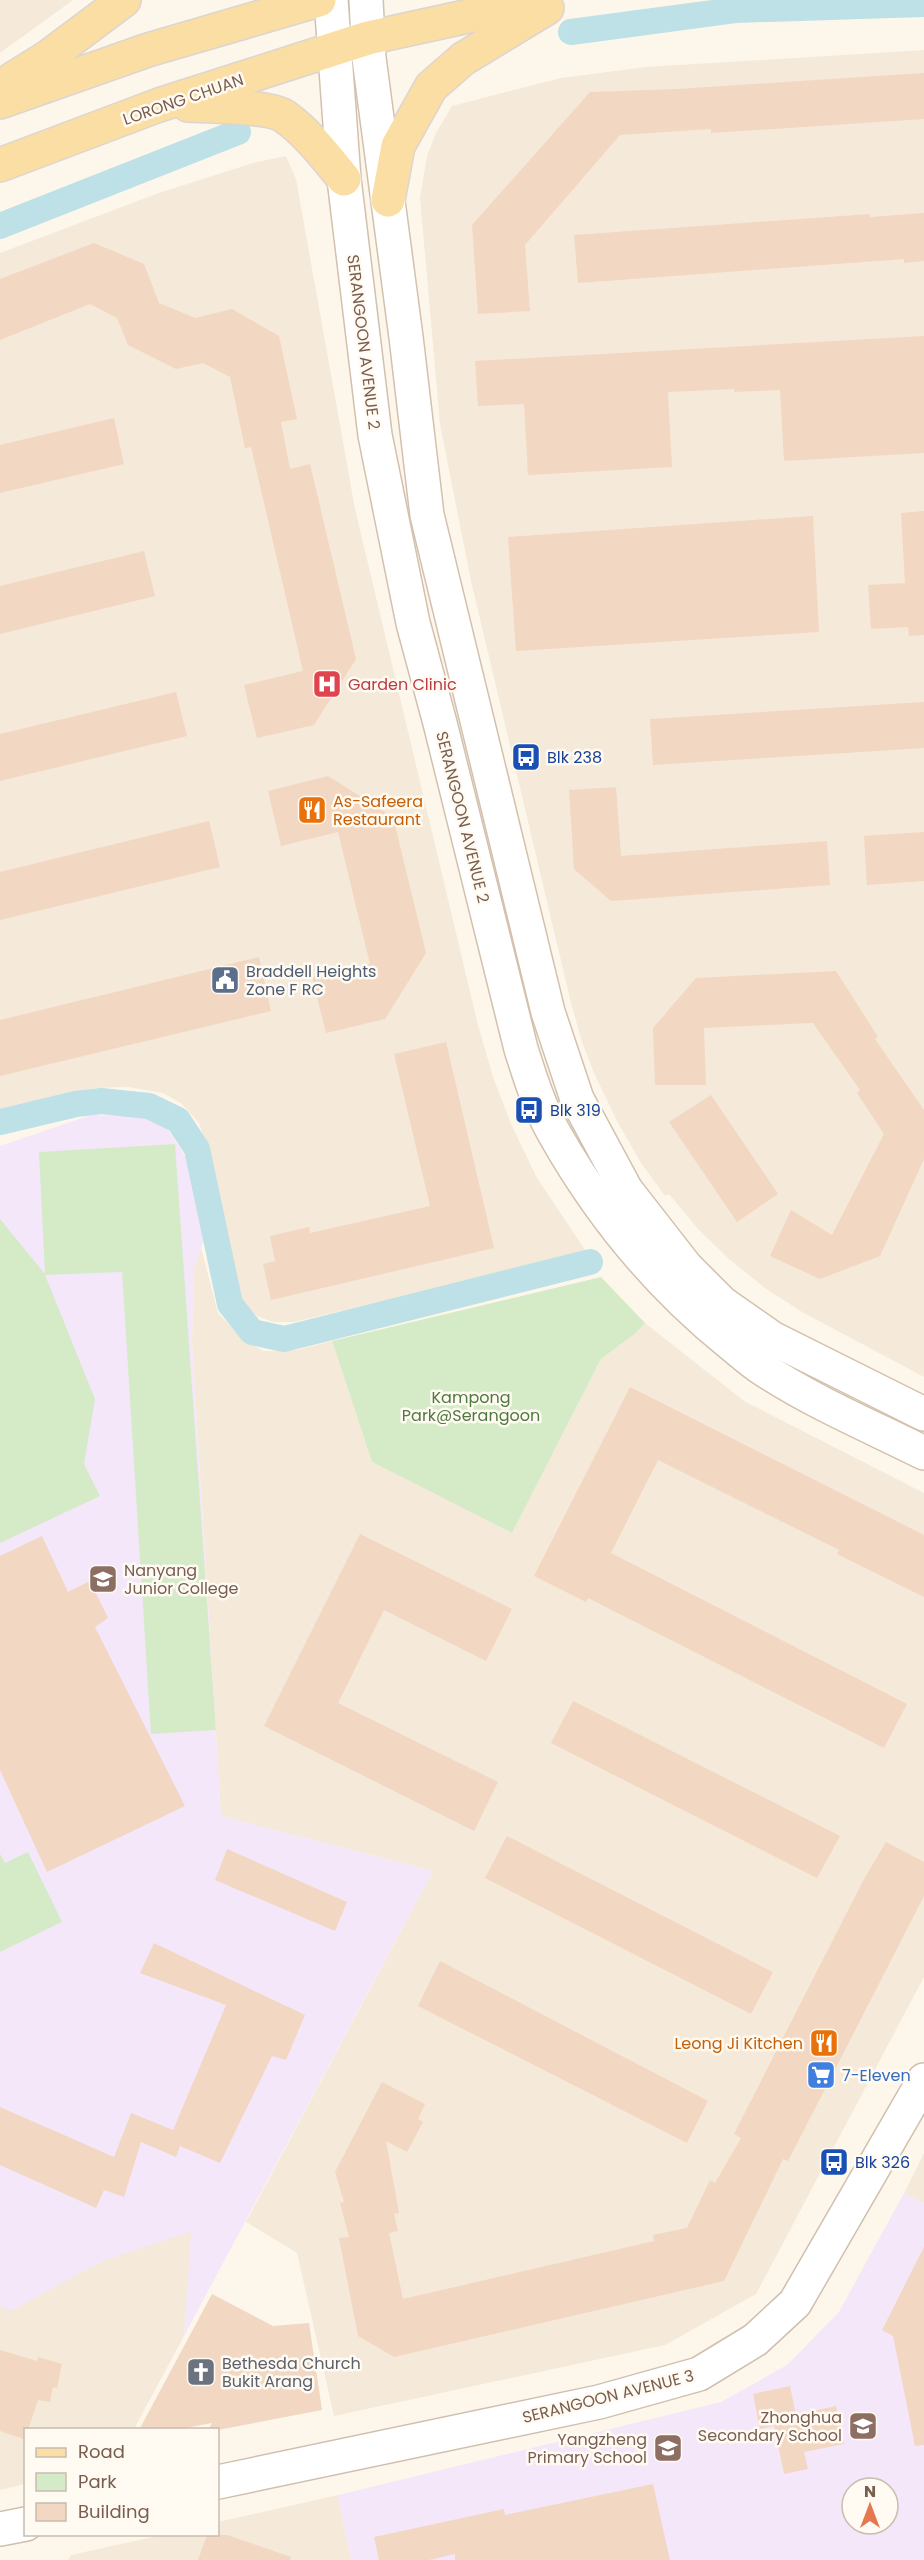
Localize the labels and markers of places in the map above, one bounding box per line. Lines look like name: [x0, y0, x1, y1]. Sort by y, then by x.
hospital icon: Garden Clinic: [311, 668, 343, 700]
place label: Garden Clinic: [348, 673, 457, 696]
bus stop icon: Blk 238: [510, 741, 542, 773]
place label: Blk 238: [547, 746, 602, 769]
place label: As-Safeera Restaurant: [333, 790, 423, 831]
restaurant icon: As-Safeera Restaurant: [296, 794, 328, 826]
place label: Braddell Heights Zone F RC: [246, 960, 376, 1001]
public building icon: Braddell Heights Zone F RC: [209, 964, 241, 996]
bus stop icon: Blk 319: [513, 1094, 545, 1126]
place label: Blk 319: [550, 1099, 601, 1122]
place label: Nanyang Junior College: [124, 1559, 239, 1600]
school or university icon: Nanyang Junior College: [87, 1563, 119, 1595]
restaurant icon: Leong Ji Kitchen: [808, 2027, 840, 2059]
place label: Leong Ji Kitchen: [674, 2032, 803, 2055]
supermarket icon: 7-Eleven: [805, 2059, 837, 2091]
place label: 7-Eleven: [842, 2064, 911, 2087]
bus stop icon: Blk 326: [818, 2146, 850, 2178]
place label: Blk 326: [855, 2151, 910, 2174]
place label: Bethesda Church Bukit Arang: [222, 2352, 361, 2393]
church icon: Bethesda Church Bukit Arang: [185, 2356, 217, 2388]
place label: Zhonghua Secondary School: [698, 2406, 842, 2447]
school or university icon: Zhonghua Secondary School: [847, 2410, 879, 2442]
place label: Yangzheng Primary School: [528, 2428, 647, 2469]
school or university icon: Yangzheng Primary School: [652, 2432, 684, 2464]

